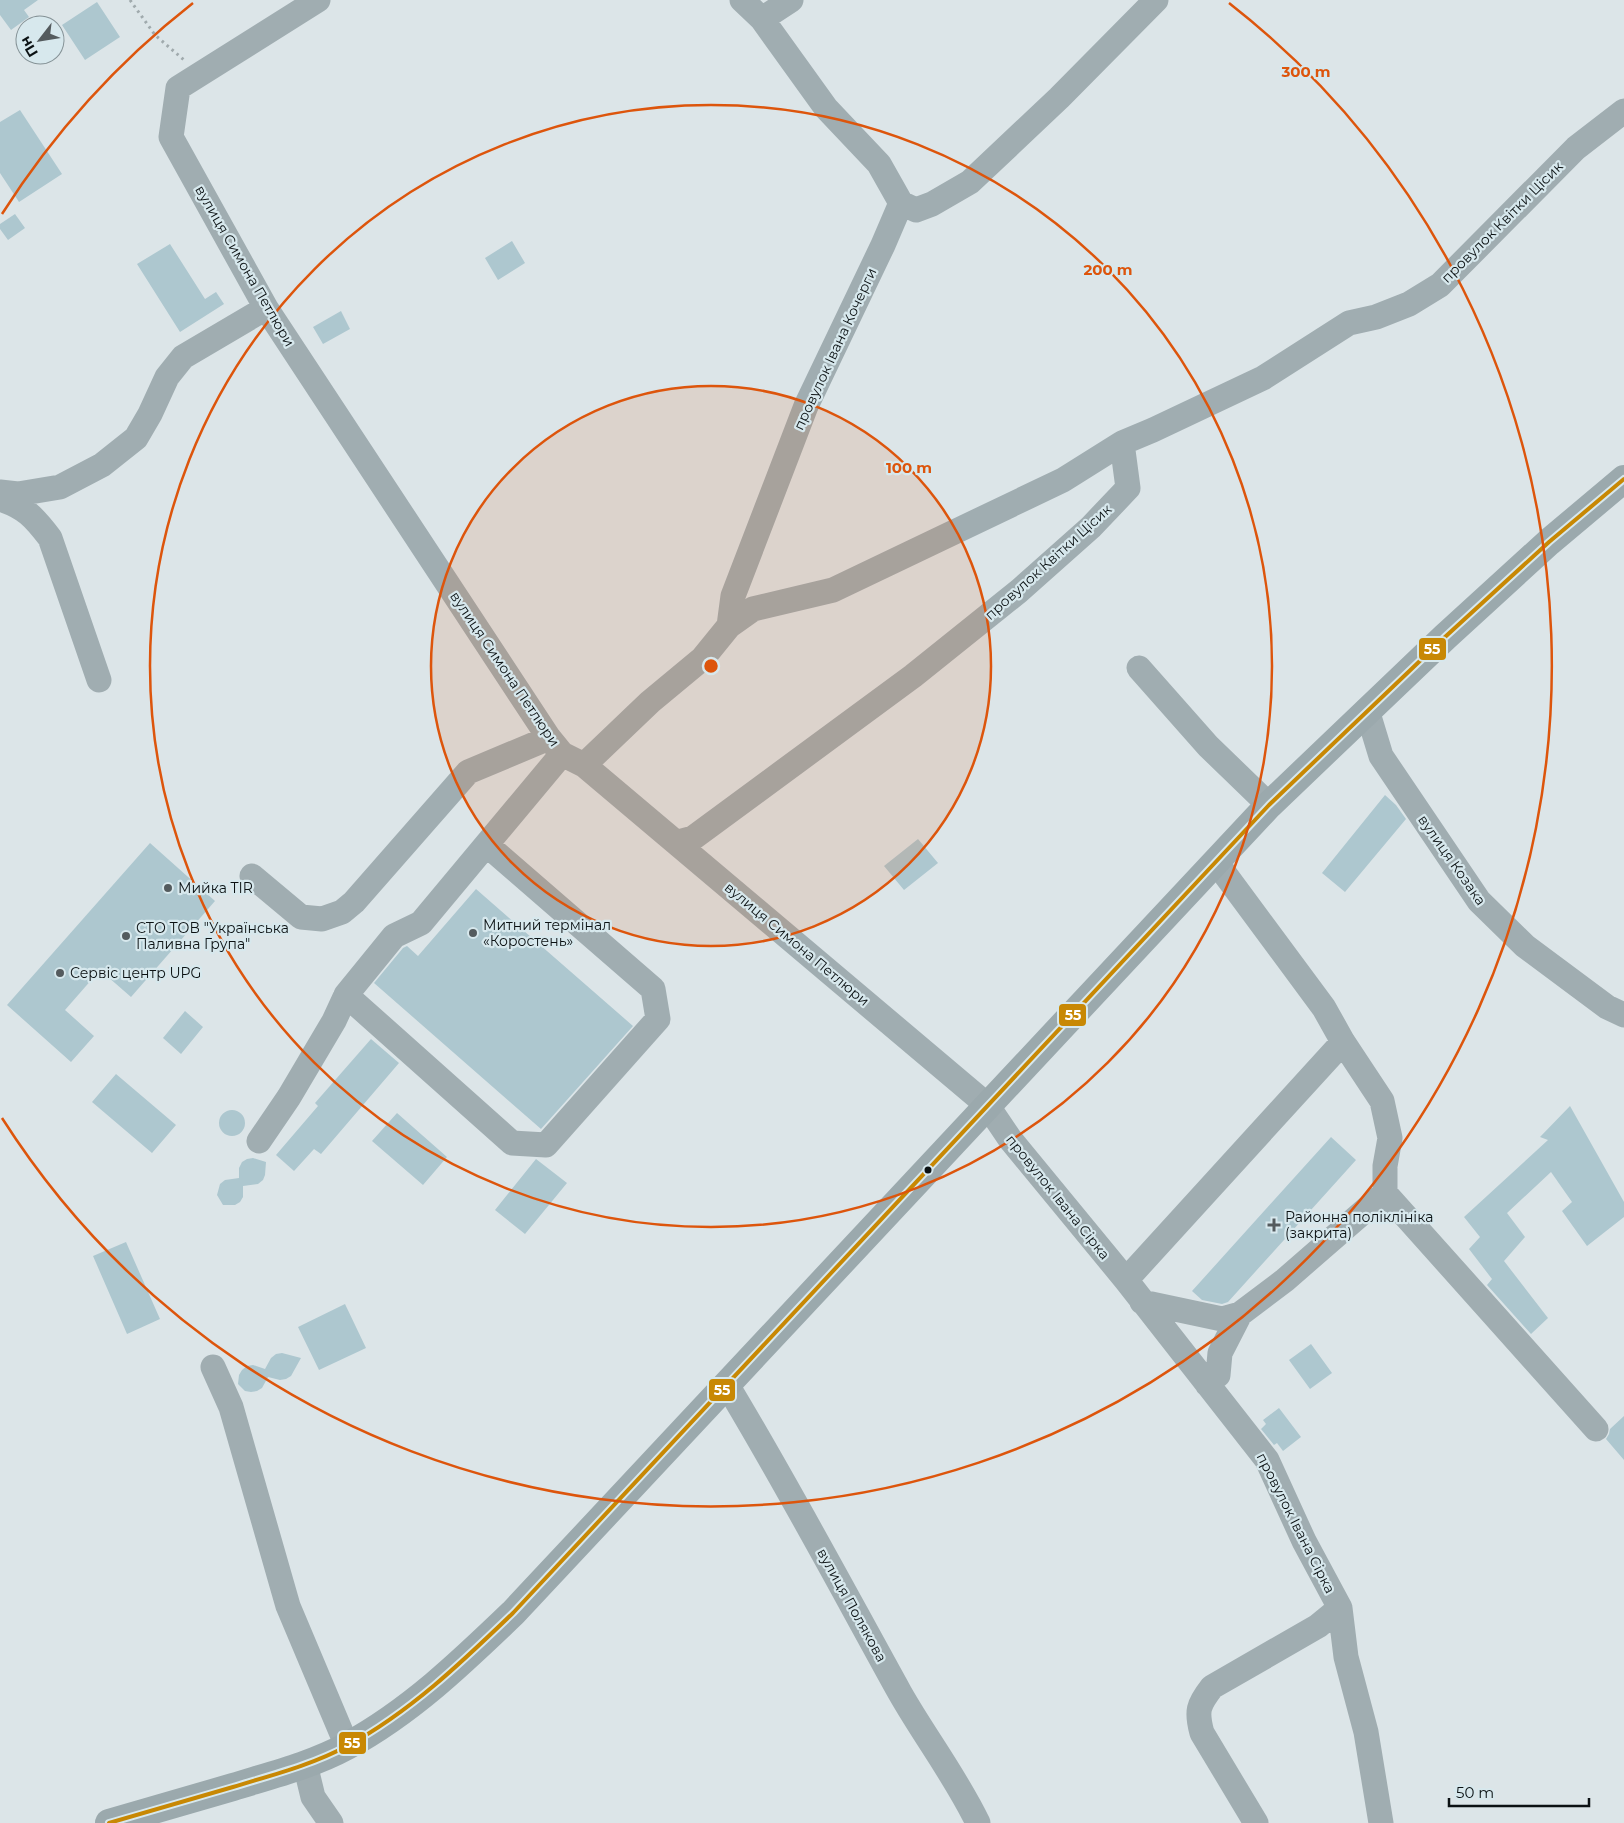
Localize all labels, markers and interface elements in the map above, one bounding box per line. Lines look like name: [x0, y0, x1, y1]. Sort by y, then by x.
north arrow: [15, 15, 65, 65]
text: Пн: [16, 33, 42, 60]
text: 300 m: [1280, 62, 1331, 81]
street label: провулок Квітки Цісик: [1437, 157, 1567, 287]
street label: вулиця Симона Петлюри: [191, 182, 299, 350]
text: 200 m: [1083, 260, 1133, 279]
street label: провулок Івана Кочерги: [789, 265, 881, 433]
text: 100 m: [886, 458, 932, 477]
street label: провулок Квітки Цісик: [981, 500, 1115, 624]
street label: вулиця Симона Петлюри: [446, 588, 564, 750]
line badge: 55: [1418, 637, 1447, 661]
text: 55: [1424, 640, 1440, 658]
centre of rings: [702, 657, 720, 675]
street label: вулиця Козака: [1414, 811, 1490, 909]
street label: вулиця Симона Петлюри: [721, 878, 873, 1010]
place label: Мийка TIR: [178, 879, 253, 897]
marker: Мийка TIR: [162, 882, 174, 894]
place label: Митний термінал «Коростень»: [483, 916, 611, 950]
place label: СТО ТОВ "Українська Паливна Група": [136, 919, 289, 953]
marker: Митний термінал «Коростень»: [467, 927, 479, 939]
marker: СТО ТОВ "Українська Паливна Група": [120, 930, 132, 942]
place label: Сервіс центр UPG: [70, 964, 201, 982]
marker: Сервіс центр UPG: [54, 967, 66, 979]
line badge: 55: [1058, 1003, 1087, 1027]
text: 55: [1065, 1006, 1081, 1024]
street label: провулок Івана Сірка: [1002, 1131, 1114, 1263]
unlabelled marker: [923, 1165, 933, 1175]
place label: Районна поліклініка (закрита): [1285, 1208, 1433, 1242]
marker: Районна поліклініка (закрита): [1267, 1218, 1281, 1232]
line badge: 55: [708, 1378, 736, 1402]
text: 55: [714, 1381, 730, 1399]
street label: провулок Івана Сірка: [1253, 1450, 1339, 1596]
street label: вулиця Полякова: [813, 1545, 891, 1665]
line badge: 55: [338, 1731, 367, 1755]
text: 55: [344, 1734, 360, 1752]
scale bar: [1449, 1776, 1589, 1808]
text: 50 m: [1456, 1783, 1494, 1802]

